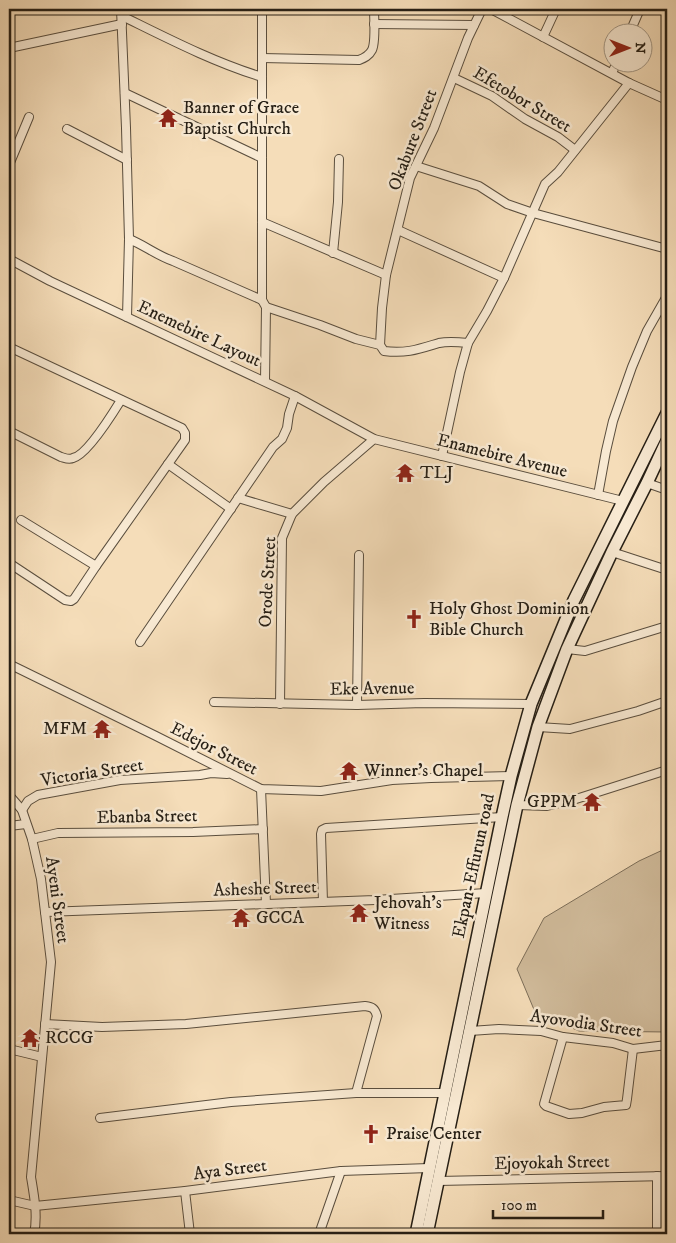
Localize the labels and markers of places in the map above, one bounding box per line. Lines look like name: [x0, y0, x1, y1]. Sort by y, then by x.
place label: Banner of Grace Baptist Church: [183, 97, 299, 140]
temple icon: Banner of Grace Baptist Church: [157, 107, 179, 129]
temple icon: TLJ: [394, 462, 416, 484]
place label: TLJ: [420, 462, 454, 484]
place label: Holy Ghost Dominion Bible Church: [429, 598, 590, 641]
church icon: Holy Ghost Dominion Bible Church: [403, 608, 425, 630]
place label: MFM: [43, 718, 87, 740]
temple icon: MFM: [91, 718, 113, 740]
temple icon: Winner's Chapel: [338, 760, 360, 782]
place label: Winner's Chapel: [363, 760, 484, 782]
place label: GPPM: [527, 791, 577, 813]
temple icon: GPPM: [581, 791, 603, 813]
place label: Jehovah's Witness: [372, 892, 442, 935]
temple icon: Jehovah's Witness: [348, 902, 370, 924]
temple icon: GCCA: [230, 907, 252, 929]
place label: GCCA: [256, 907, 305, 929]
temple icon: RCCG: [19, 1027, 41, 1049]
place label: RCCG: [45, 1027, 94, 1049]
church icon: Praise Center: [360, 1123, 382, 1145]
place label: Praise Center: [386, 1123, 482, 1145]

